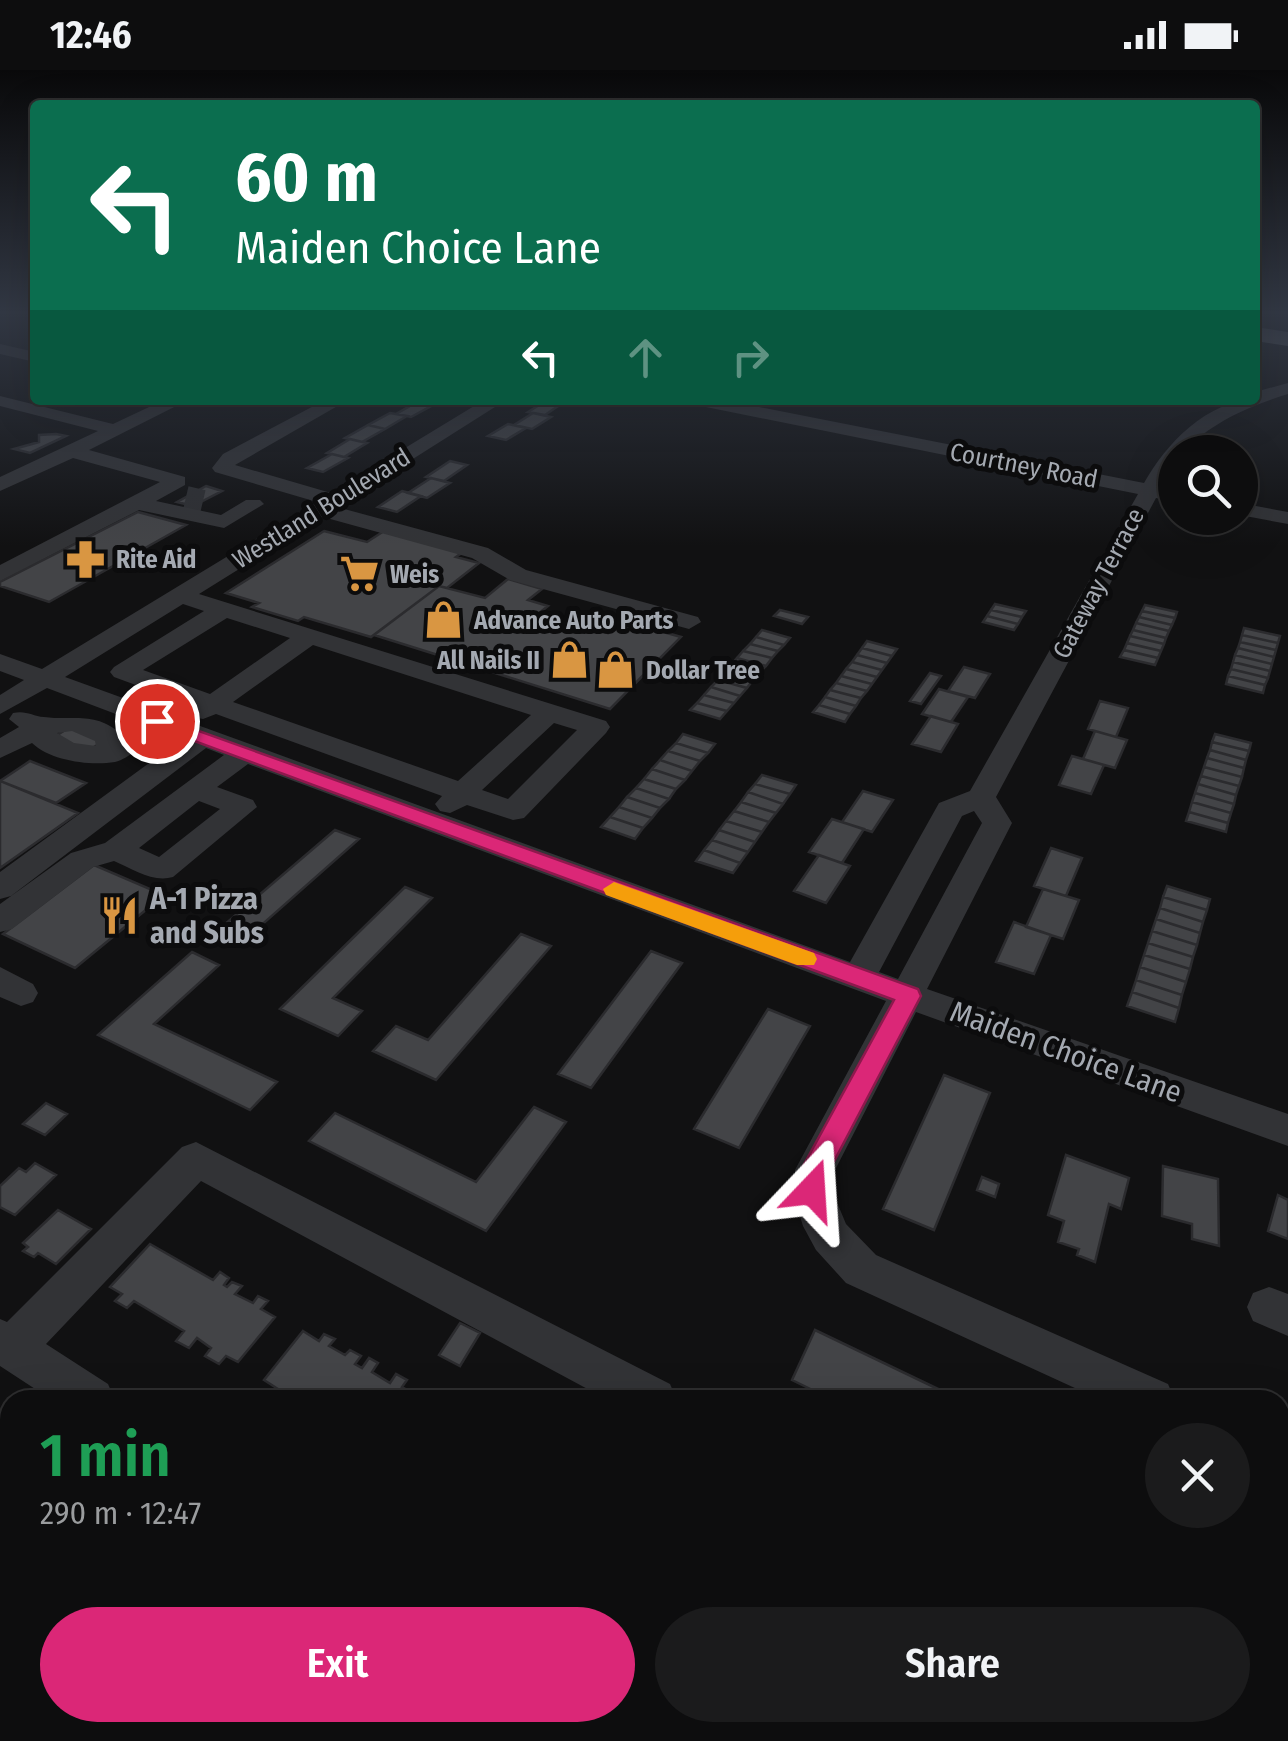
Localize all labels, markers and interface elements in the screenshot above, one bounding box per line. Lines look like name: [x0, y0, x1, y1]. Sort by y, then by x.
text: 12:46: [50, 12, 132, 58]
text: 60 m: [235, 136, 378, 220]
icon: left: [70, 140, 200, 270]
text: Maiden Choice Lane: [235, 221, 601, 275]
icon: left: [513, 330, 568, 385]
icon: ahead: [618, 330, 673, 385]
icon: right: [723, 330, 778, 385]
map controls: [1158, 435, 1258, 535]
button: search: [1158, 435, 1258, 535]
street label: Courtney Road: [948, 437, 1100, 495]
street label: Westland Boulevard: [227, 442, 416, 576]
street label: Gateway Terrace: [1047, 503, 1151, 664]
pharmacy icon: Rite Aid: [65, 538, 107, 580]
place label: Rite Aid: [116, 545, 196, 575]
supermarket icon: Weis: [339, 553, 381, 595]
place label: Weis: [390, 560, 439, 590]
shop icon: Advance Auto Parts: [423, 599, 465, 641]
place label: Advance Auto Parts: [473, 606, 674, 636]
shop icon: All Nails II: [549, 639, 591, 681]
place label: All Nails II: [436, 646, 540, 676]
shop icon: Dollar Tree: [595, 649, 637, 691]
place label: Dollar Tree: [646, 656, 760, 686]
pin: [115, 679, 200, 764]
icon: arrive: [130, 694, 185, 749]
place label: A-1 Pizza and Subs: [149, 881, 264, 951]
restaurant icon: A-1 Pizza and Subs: [99, 895, 141, 937]
street label: Maiden Choice Lane: [945, 993, 1187, 1111]
position arrow: [760, 1138, 864, 1242]
text: 1 min: [40, 1420, 171, 1492]
button: close: [1145, 1423, 1250, 1528]
text: 290 m · 12:47: [40, 1494, 201, 1532]
button: Exit: [40, 1607, 635, 1722]
button: Share: [655, 1607, 1250, 1722]

